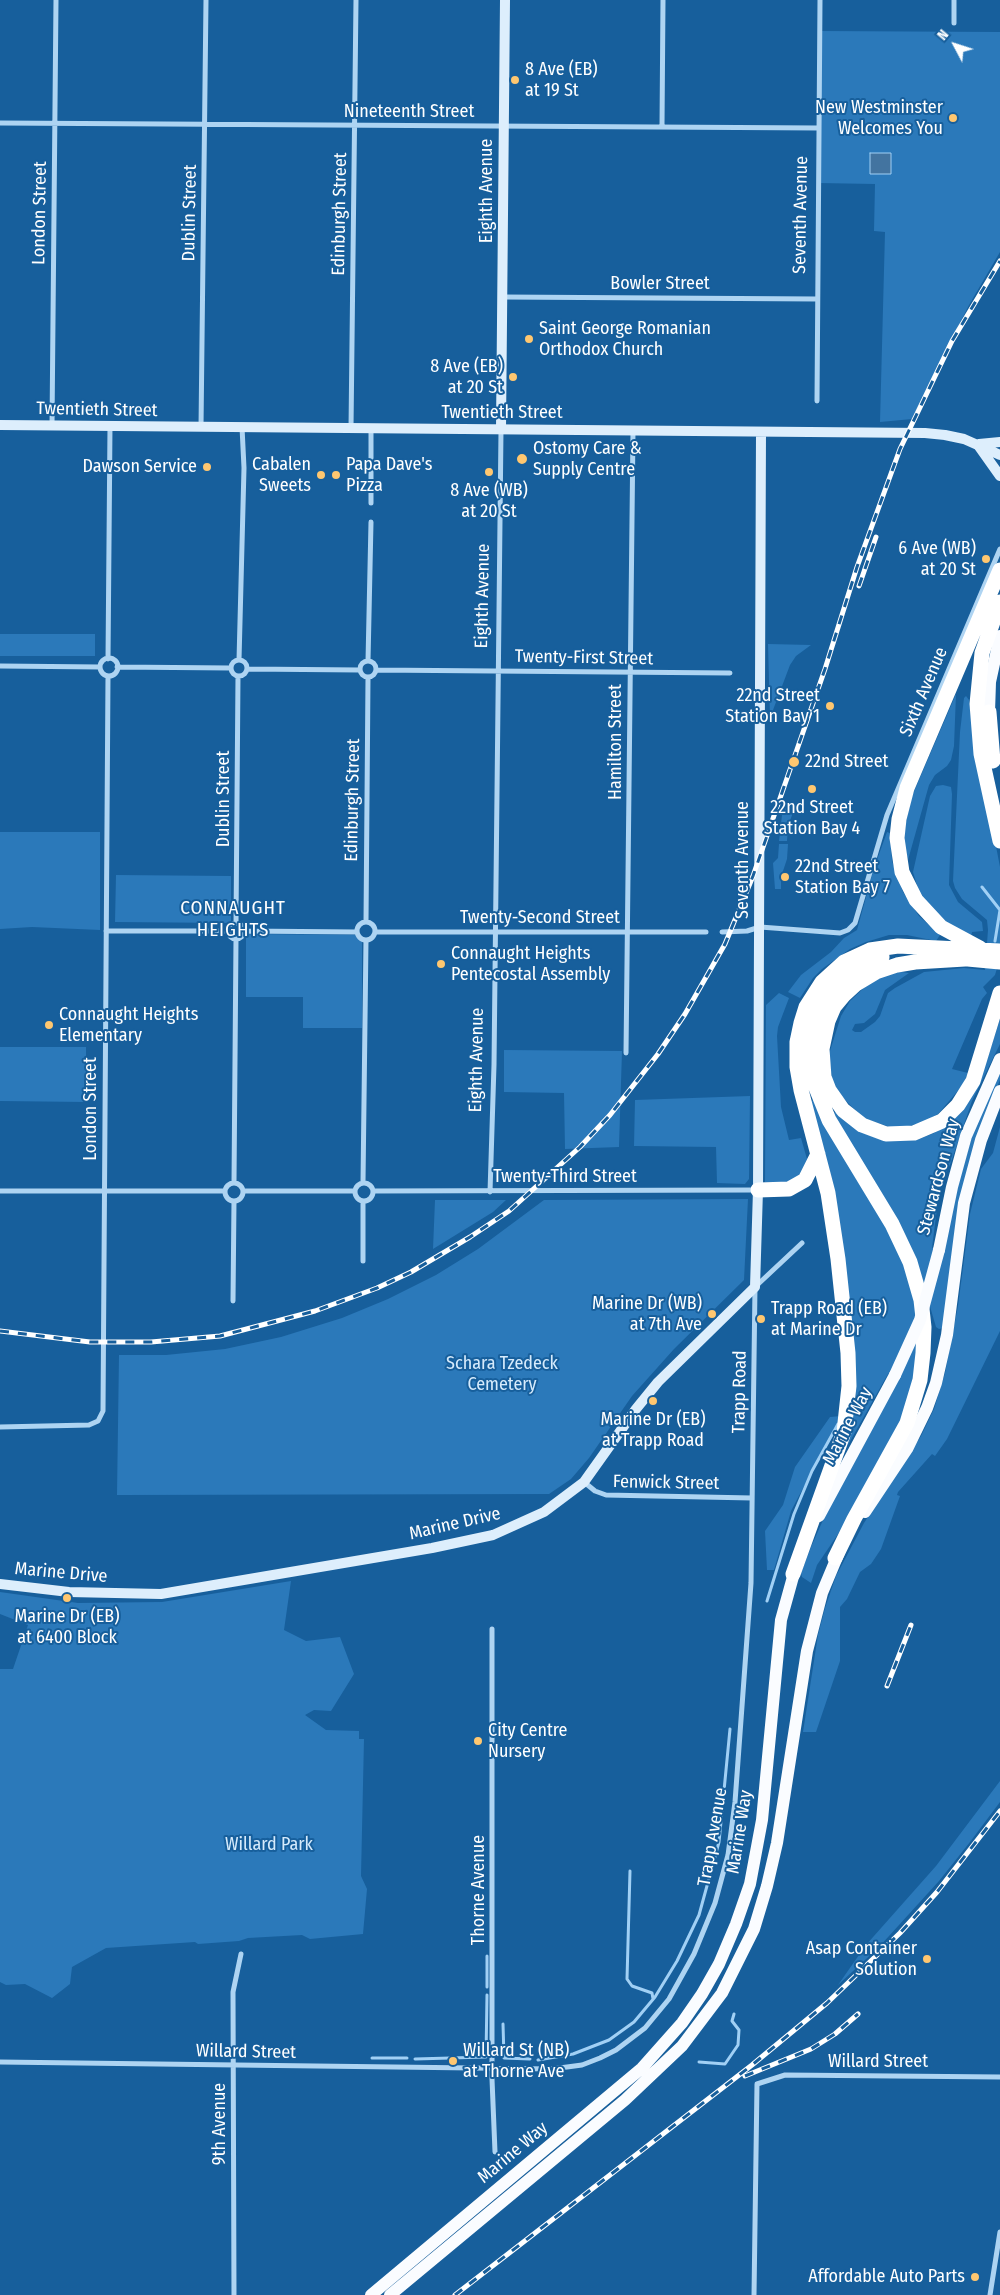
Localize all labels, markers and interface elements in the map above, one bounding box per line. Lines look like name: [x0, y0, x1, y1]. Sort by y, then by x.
north arrow: [930, 20, 980, 70]
text: N: [934, 26, 952, 44]
place label: 8 Ave (EB) at 19 St: [525, 59, 598, 102]
marker: 8 Ave (EB) at 19 St: [509, 74, 521, 86]
place label: New Westminster Welcomes You: [815, 97, 943, 140]
street label: Nineteenth Street: [344, 101, 474, 123]
marker: New Westminster Welcomes You: [947, 112, 959, 124]
street label: Eighth Avenue: [476, 139, 498, 243]
street label: Edinburgh Street: [328, 152, 352, 276]
street label: Seventh Avenue: [789, 156, 813, 274]
street label: London Street: [28, 161, 52, 265]
street label: Dublin Street: [178, 164, 202, 262]
street label: Bowler Street: [610, 273, 710, 295]
place label: Saint George Romanian Orthodox Church: [539, 318, 711, 360]
marker: Saint George Romanian Orthodox Church: [523, 333, 535, 345]
place label: 8 Ave (EB) at 20 St: [430, 356, 503, 398]
marker: 8 Ave (EB) at 20 St: [507, 371, 519, 383]
street label: Twentieth Street: [36, 398, 158, 422]
street label: Twentieth Street: [441, 402, 563, 424]
place label: Ostomy Care & Supply Centre: [533, 438, 642, 480]
marker: Ostomy Care & Supply Centre: [515, 452, 529, 466]
place label: Cabalen Sweets: [252, 454, 311, 496]
place label: Papa Dave's Pizza: [346, 454, 432, 496]
place label: Dawson Service: [82, 456, 197, 478]
marker: Dawson Service: [201, 461, 213, 473]
marker: 8 Ave (WB) at 20 St: [483, 466, 495, 478]
marker: Cabalen Sweets: [315, 469, 327, 481]
marker: Papa Dave's Pizza: [330, 469, 342, 481]
place label: 8 Ave (WB) at 20 St: [450, 480, 528, 522]
place label: 6 Ave (WB) at 20 St: [898, 538, 976, 580]
street label: Eighth Avenue: [471, 544, 495, 648]
marker: 6 Ave (WB) at 20 St: [980, 553, 992, 565]
street label: Sixth Avenue: [895, 644, 953, 740]
street label: Twenty-First Street: [515, 646, 653, 670]
street label: Hamilton Street: [605, 684, 627, 800]
place label: 22nd Street Station Bay 1: [725, 685, 820, 728]
marker: 22nd Street Station Bay 1: [824, 700, 836, 712]
street label: Edinburgh Street: [341, 738, 365, 862]
street label: Dublin Street: [213, 751, 235, 847]
place label: 22nd Street: [805, 751, 889, 773]
marker: 22nd Street: [787, 755, 801, 769]
marker: 22nd Street Station Bay 4: [806, 783, 818, 795]
place label: 22nd Street Station Bay 4: [764, 797, 860, 840]
street label: Seventh Avenue: [732, 801, 754, 919]
place label: 22nd Street Station Bay 7: [795, 856, 890, 899]
marker: 22nd Street Station Bay 7: [779, 871, 791, 883]
district label: CONNAUGHT HEIGHTS: [179, 898, 287, 942]
street label: Twenty-Second Street: [460, 907, 620, 929]
place label: Connaught Heights Pentecostal Assembly: [451, 943, 610, 986]
marker: Connaught Heights Pentecostal Assembly: [435, 958, 447, 970]
place label: Connaught Heights Elementary: [59, 1004, 198, 1046]
street label: Eighth Avenue: [465, 1008, 489, 1112]
marker: Connaught Heights Elementary: [43, 1019, 55, 1031]
street label: London Street: [80, 1057, 102, 1161]
street label: Stewardson Way: [913, 1116, 965, 1238]
street label: Twenty-Third Street: [493, 1166, 637, 1188]
place label: Marine Dr (WB) at 7th Ave: [592, 1293, 702, 1336]
place label: Trapp Road (EB) at Marine Dr: [771, 1298, 887, 1340]
marker: Marine Dr (WB) at 7th Ave: [706, 1308, 718, 1320]
marker: Trapp Road (EB) at Marine Dr: [755, 1313, 767, 1325]
street label: Trapp Road: [728, 1350, 752, 1434]
park label: Schara Tzedeck Cemetery: [446, 1353, 558, 1396]
street label: Marine Way: [819, 1384, 877, 1468]
marker: Marine Dr (EB) at Trapp Road: [647, 1395, 659, 1407]
place label: Marine Dr (EB) at Trapp Road: [601, 1409, 705, 1452]
street label: Fenwick Street: [613, 1471, 719, 1495]
street label: Marine Drive: [407, 1503, 503, 1545]
street label: Marine Drive: [14, 1558, 108, 1588]
marker: Marine Dr (EB) at 6400 Block: [61, 1592, 73, 1604]
place label: Marine Dr (EB) at 6400 Block: [15, 1606, 119, 1648]
place label: City Centre Nursery: [488, 1720, 567, 1762]
marker: City Centre Nursery: [472, 1735, 484, 1747]
street label: Trapp Avenue: [694, 1786, 732, 1888]
street label: Marine Way: [723, 1789, 757, 1875]
park label: Willard Park: [225, 1834, 313, 1856]
street label: Thorne Avenue: [468, 1835, 490, 1945]
place label: Asap Container Solution: [806, 1938, 917, 1980]
marker: Asap Container Solution: [921, 1953, 933, 1965]
street label: Willard Street: [196, 2040, 296, 2064]
place label: Willard St (NB) at Thorne Ave: [463, 2040, 569, 2082]
street label: Willard Street: [828, 2051, 928, 2073]
marker: Willard St (NB) at Thorne Ave: [447, 2055, 459, 2067]
street label: 9th Avenue: [209, 2083, 231, 2165]
street label: Marine Way: [474, 2118, 552, 2188]
place label: Affordable Auto Parts: [808, 2266, 965, 2288]
marker: Affordable Auto Parts: [969, 2271, 981, 2283]

